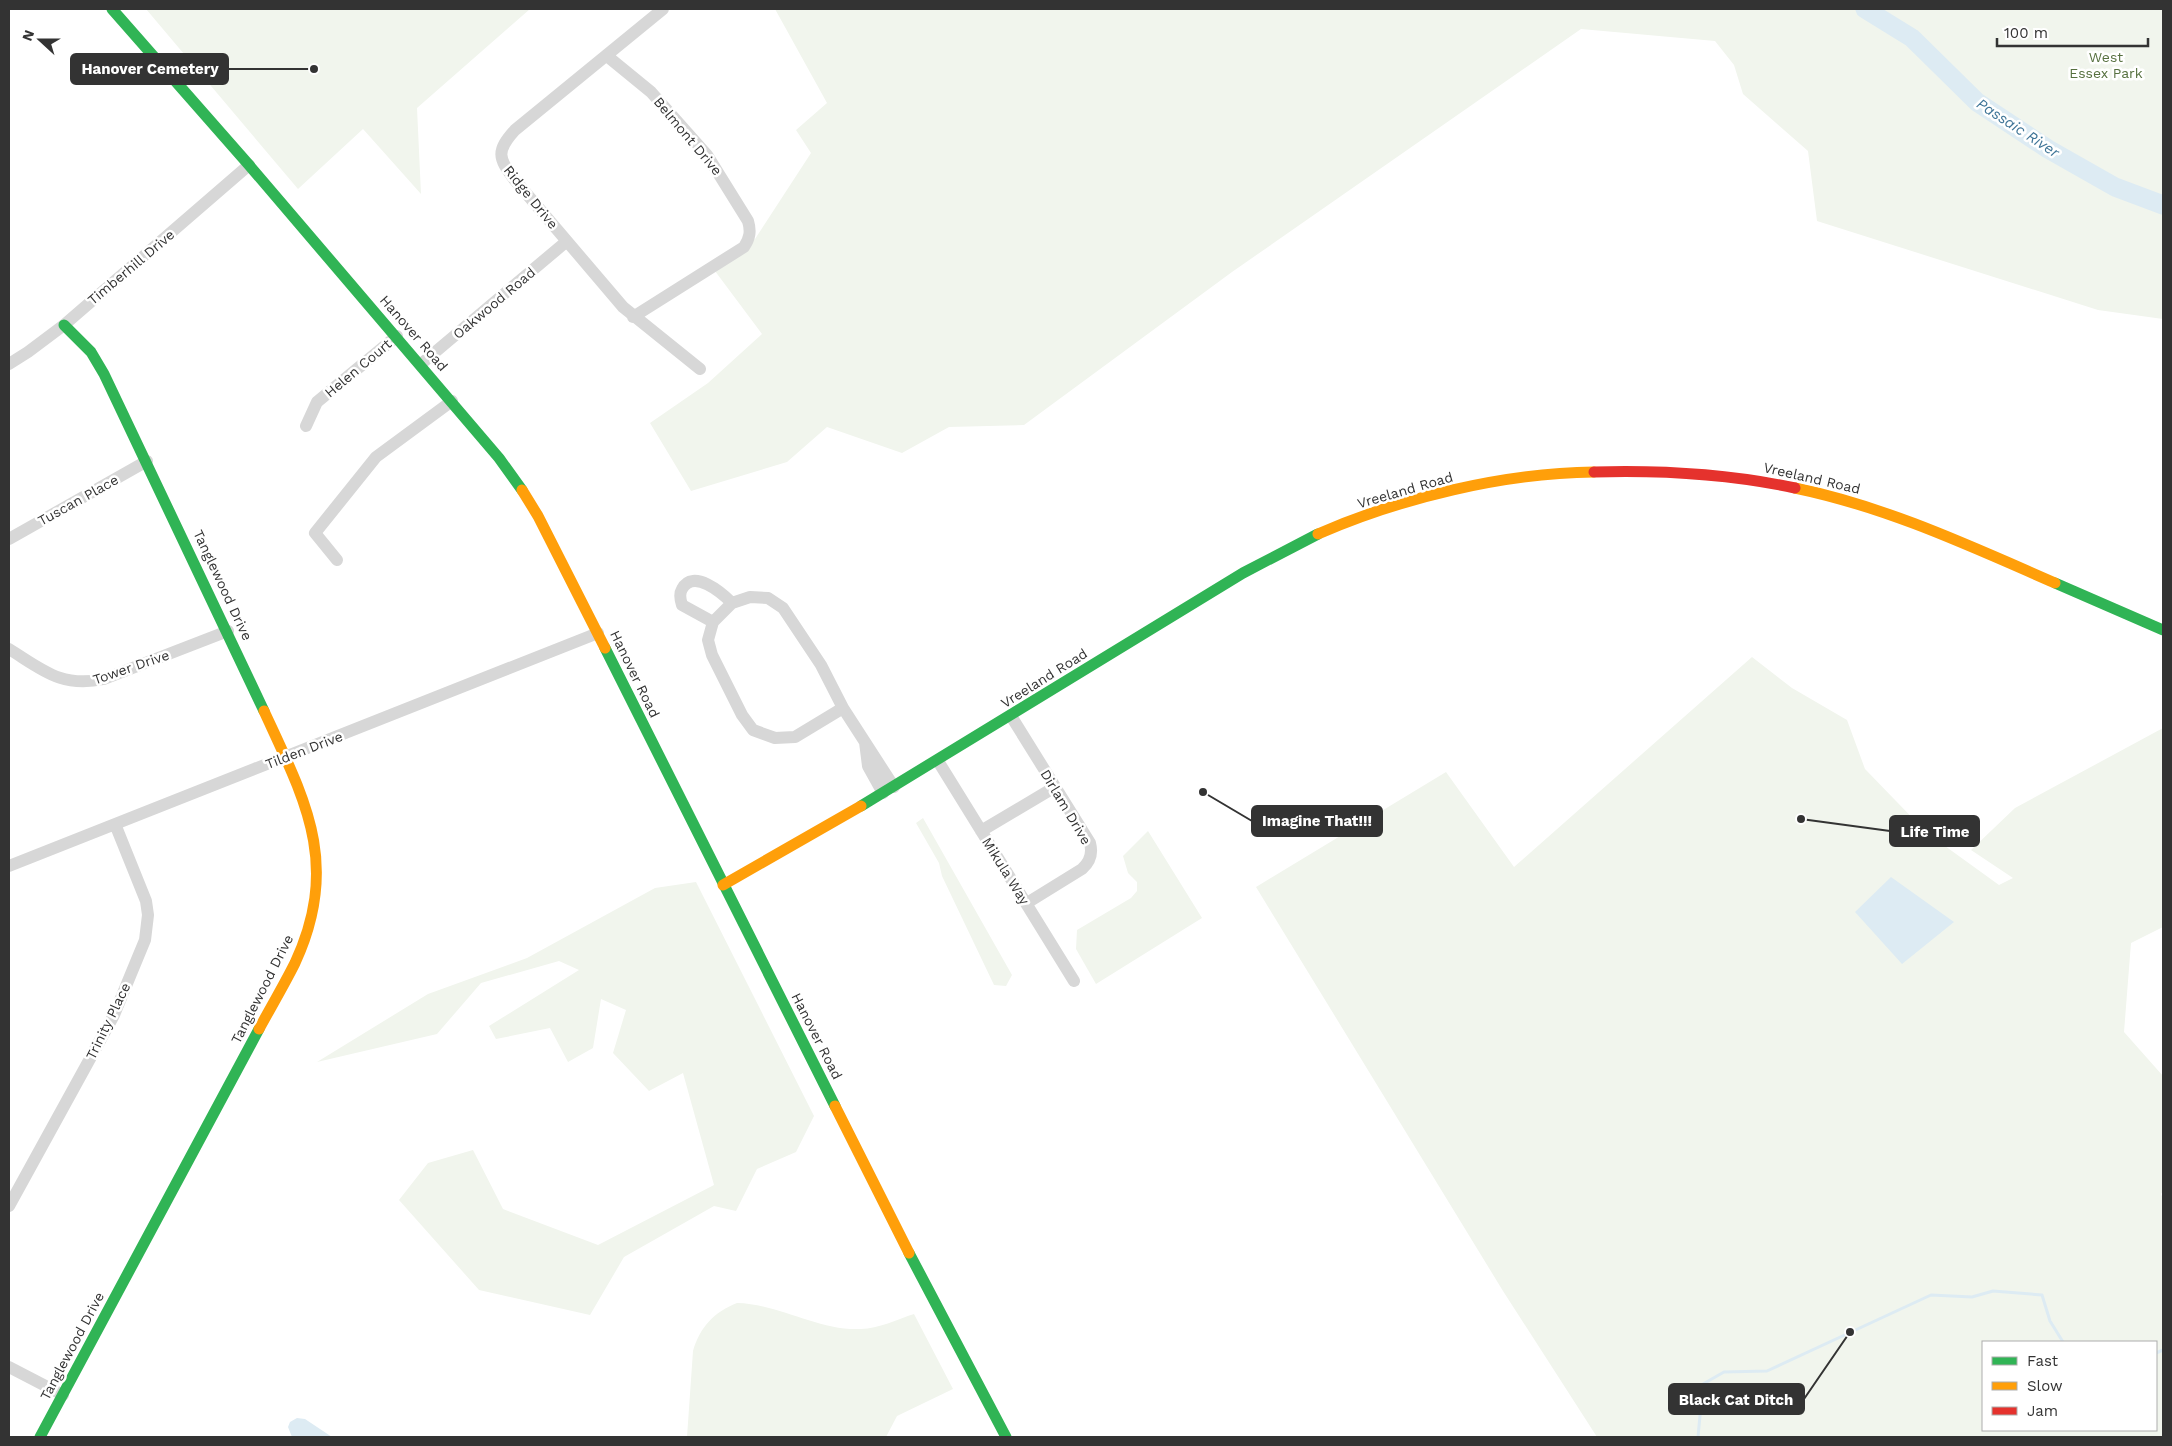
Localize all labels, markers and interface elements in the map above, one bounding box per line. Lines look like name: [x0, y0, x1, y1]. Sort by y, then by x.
north arrow: [15, 15, 65, 65]
scale bar: [1997, 15, 2148, 47]
text: 100 m: [2004, 24, 2048, 42]
text: N: [19, 28, 37, 43]
park label: West Essex Park: [2069, 49, 2143, 81]
callout: Hanover Cemetery: [71, 54, 228, 84]
text: Hanover Cemetery: [81, 60, 219, 78]
street label: Belmont Drive: [651, 94, 725, 178]
water label: Passaic River: [1973, 95, 2064, 162]
street label: Ridge Drive: [501, 162, 561, 232]
street label: Timberhill Drive: [85, 226, 177, 308]
street label: Oakwood Road: [450, 264, 538, 342]
street label: Hanover Road: [377, 292, 451, 374]
street label: Helen Court: [322, 335, 395, 400]
street label: Vreeland Road: [1762, 459, 1862, 497]
street label: Vreeland Road: [1355, 469, 1455, 511]
street label: Tuscan Place: [35, 471, 121, 529]
street label: Tanglewood Drive: [190, 527, 256, 643]
street label: Hanover Road: [607, 628, 663, 720]
street label: Vreeland Road: [998, 645, 1090, 711]
street label: Tower Drive: [91, 646, 171, 688]
street label: Tilden Drive: [263, 728, 345, 772]
street label: Dirlam Drive: [1037, 767, 1095, 847]
callout: Imagine That!!!: [1252, 806, 1382, 836]
text: Imagine That!!!: [1262, 812, 1372, 830]
callout: Life Time: [1890, 816, 1979, 846]
text: Life Time: [1900, 823, 1970, 841]
street label: Mikula Way: [979, 834, 1033, 908]
street label: Tanglewood Drive: [228, 932, 296, 1046]
street label: Trinity Place: [83, 980, 133, 1062]
street label: Hanover Road: [788, 990, 846, 1082]
street label: Tanglewood Drive: [37, 1289, 107, 1403]
legend: [1982, 1341, 2157, 1431]
text: Fast: [2027, 1352, 2059, 1370]
text: Slow: [2027, 1377, 2063, 1395]
callout: Black Cat Ditch: [1669, 1384, 1804, 1414]
text: Black Cat Ditch: [1679, 1391, 1793, 1409]
text: Jam: [2027, 1402, 2058, 1420]

